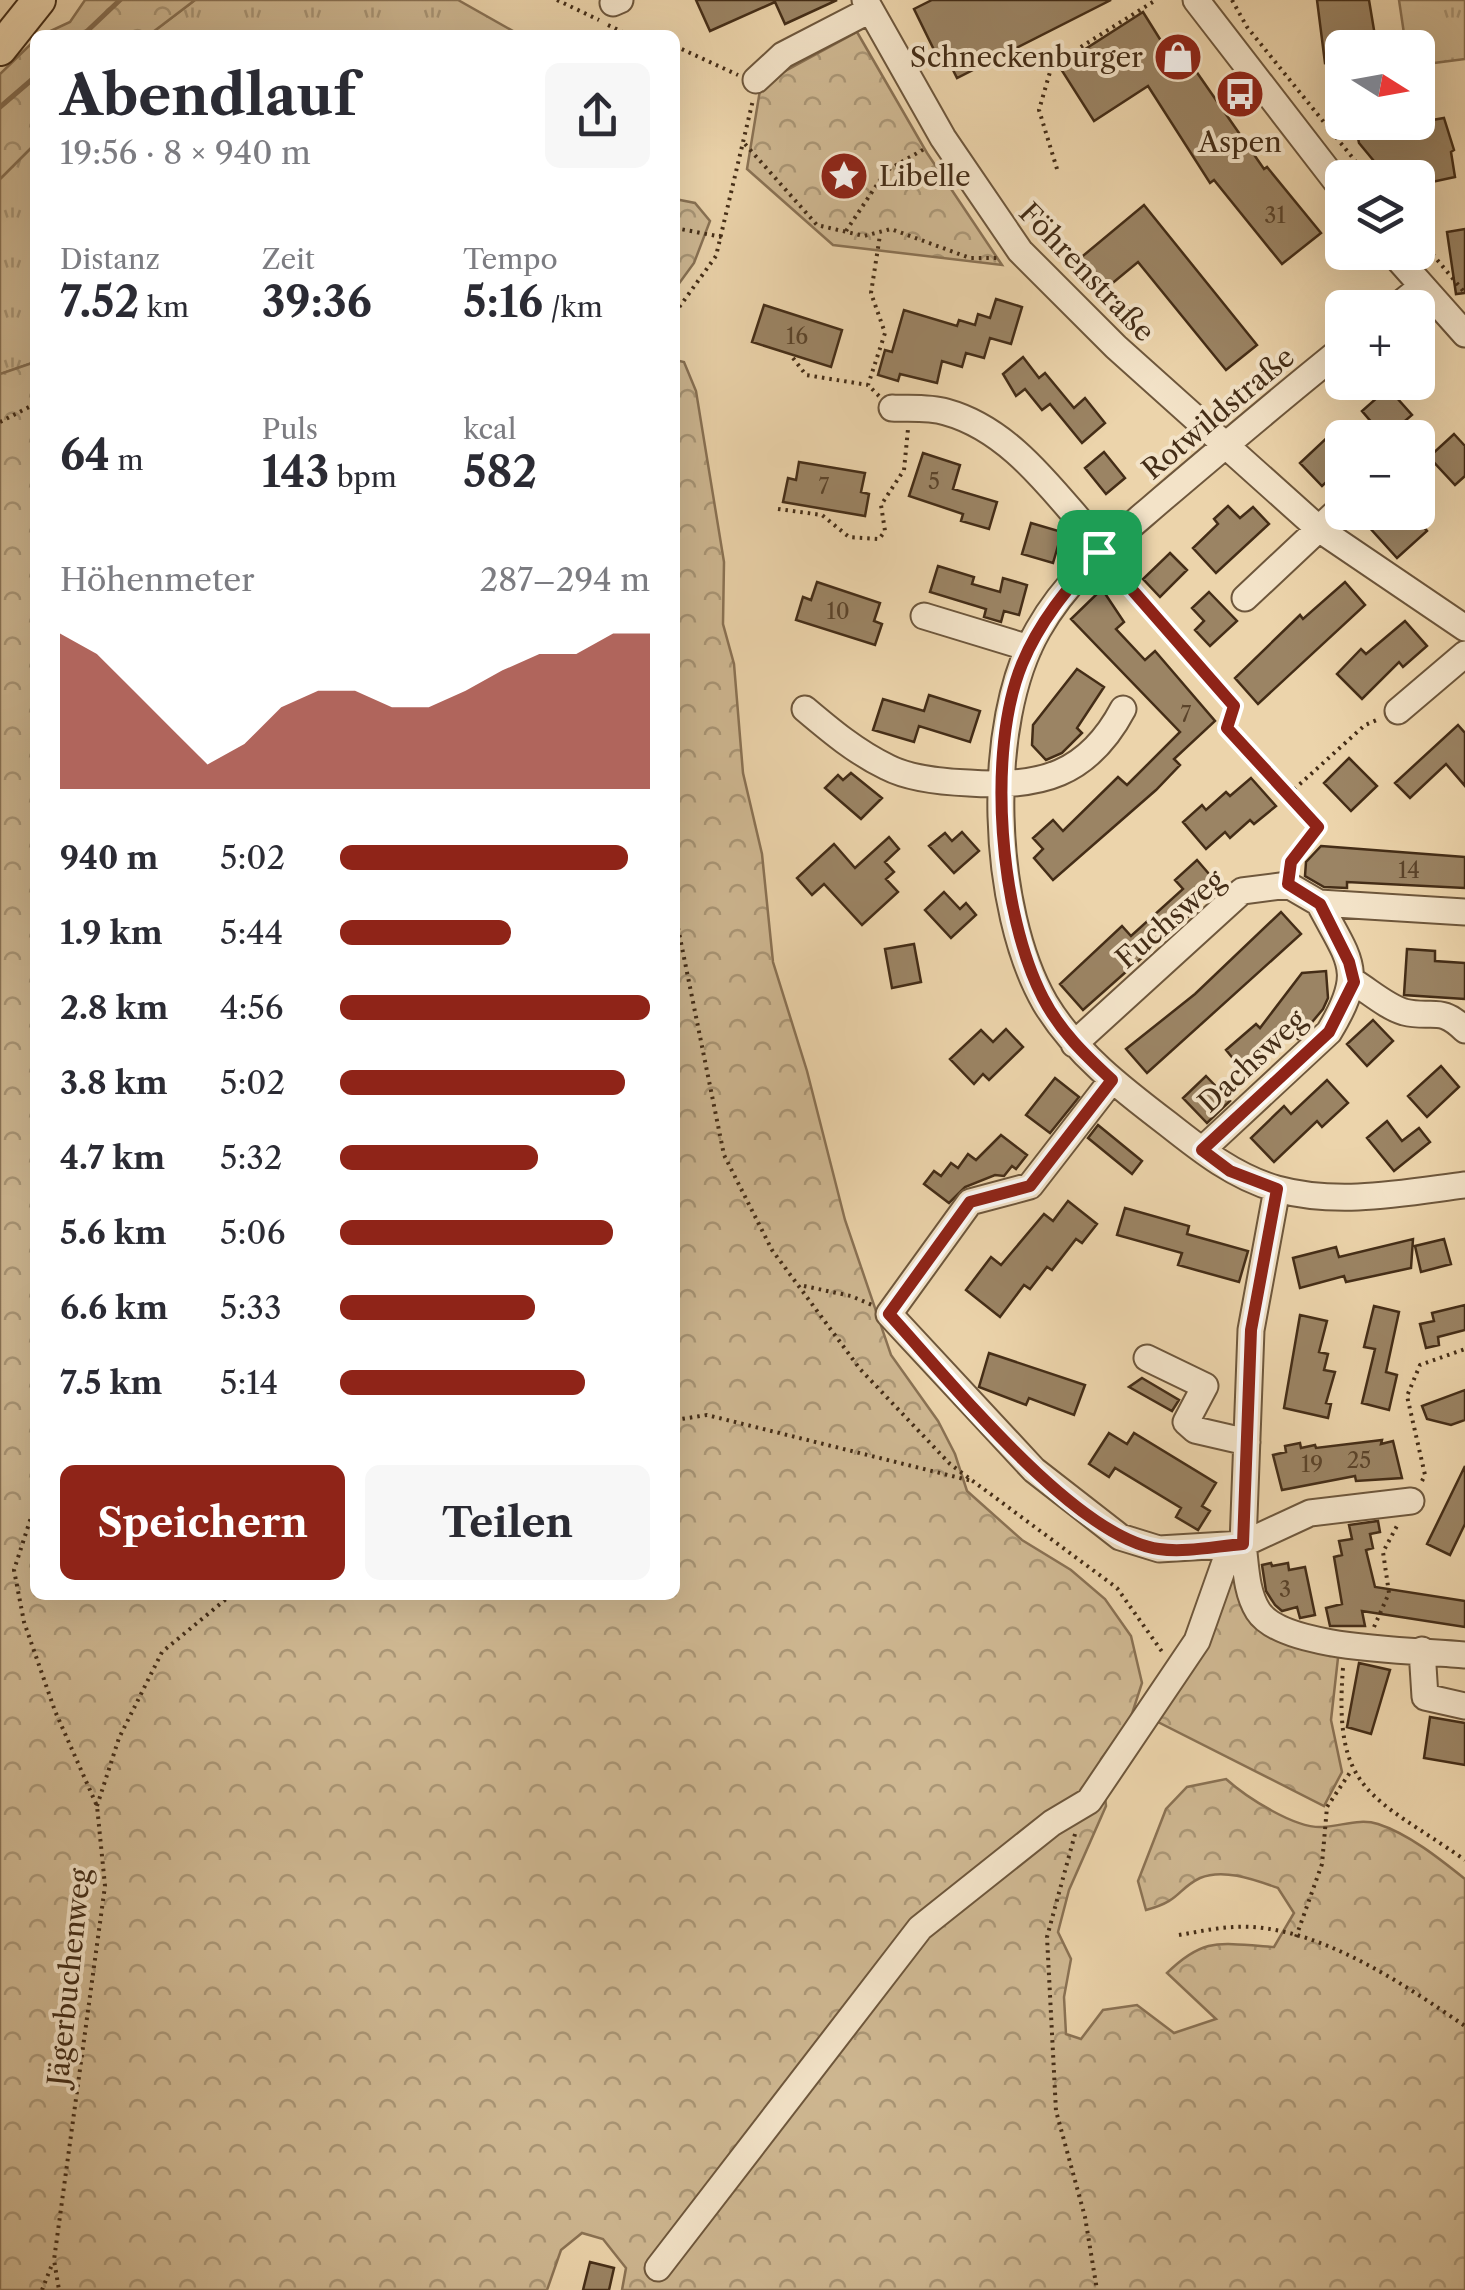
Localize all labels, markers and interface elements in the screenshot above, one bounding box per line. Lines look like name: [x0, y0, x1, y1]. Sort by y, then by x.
north arrow: [1325, 30, 1435, 140]
map controls: [1325, 30, 1435, 530]
shop icon: Schneckenburger: [1152, 31, 1204, 83]
place label: Schneckenburger: [910, 40, 1143, 74]
text: Abendlauf: [60, 62, 356, 129]
button: share: [545, 63, 650, 168]
bus stop icon: Aspen: [1214, 68, 1266, 120]
place label: Aspen: [1197, 125, 1282, 159]
text: 19:56 · 8 × 940 m: [60, 133, 311, 172]
place icon: Libelle: [818, 150, 870, 202]
place label: Libelle: [879, 159, 971, 193]
button: layers: [1325, 160, 1435, 270]
street label: Föhrenstraße: [1012, 196, 1162, 348]
house number: 31: [1264, 202, 1286, 229]
text: Distanz: [60, 242, 160, 276]
text: Zeit: [262, 242, 315, 276]
text: Tempo: [463, 242, 558, 276]
text: 7.52: [60, 276, 139, 328]
text: 39:36: [262, 276, 372, 328]
text: 5:16: [463, 276, 543, 328]
text: km: [139, 290, 189, 324]
text: /km: [543, 290, 603, 324]
button: +: [1325, 290, 1435, 400]
house number: 16: [786, 323, 808, 350]
street label: Rotwildstraße: [1135, 340, 1301, 486]
text: Puls: [262, 412, 318, 446]
text: kcal: [463, 412, 516, 446]
button: −: [1325, 420, 1435, 530]
text: 64: [60, 429, 110, 481]
text: m: [110, 443, 144, 477]
text: 143: [262, 446, 329, 498]
text: 582: [463, 446, 537, 498]
text: bpm: [329, 460, 397, 494]
house number: 5: [928, 468, 940, 495]
house number: 7: [819, 473, 830, 500]
pin: [1057, 510, 1142, 595]
icon: arrive: [1072, 525, 1127, 580]
text: Höhenmeter: [60, 560, 255, 599]
text: 287–294 m: [480, 560, 650, 599]
house number: 10: [826, 598, 850, 625]
house number: 7: [1181, 701, 1192, 728]
text: 940 m: [60, 838, 158, 877]
text: 5:02: [220, 838, 285, 877]
house number: 14: [1398, 857, 1420, 884]
street label: Fuchsweg: [1109, 863, 1231, 975]
text: 1.9 km: [60, 913, 163, 952]
text: 5:44: [220, 913, 283, 952]
text: 2.8 km: [60, 988, 168, 1027]
text: 4:56: [220, 988, 284, 1027]
street label: Dachsweg: [1191, 1003, 1313, 1119]
text: 3.8 km: [60, 1063, 168, 1102]
text: 5:02: [220, 1063, 285, 1102]
text: 4.7 km: [60, 1138, 165, 1177]
text: 5:32: [220, 1138, 282, 1177]
text: 5.6 km: [60, 1213, 167, 1252]
text: 5:06: [220, 1213, 285, 1252]
text: 6.6 km: [60, 1288, 168, 1327]
text: 5:33: [220, 1288, 282, 1327]
text: 7.5 km: [60, 1363, 162, 1402]
text: 5:14: [220, 1363, 278, 1402]
house number: 25: [1347, 1447, 1371, 1474]
house number: 19: [1301, 1451, 1323, 1478]
button: Speichern: [60, 1465, 345, 1580]
button: Teilen: [365, 1465, 650, 1580]
house number: 3: [1279, 1576, 1291, 1603]
street label: Jägerbuchenweg: [40, 1867, 97, 2091]

